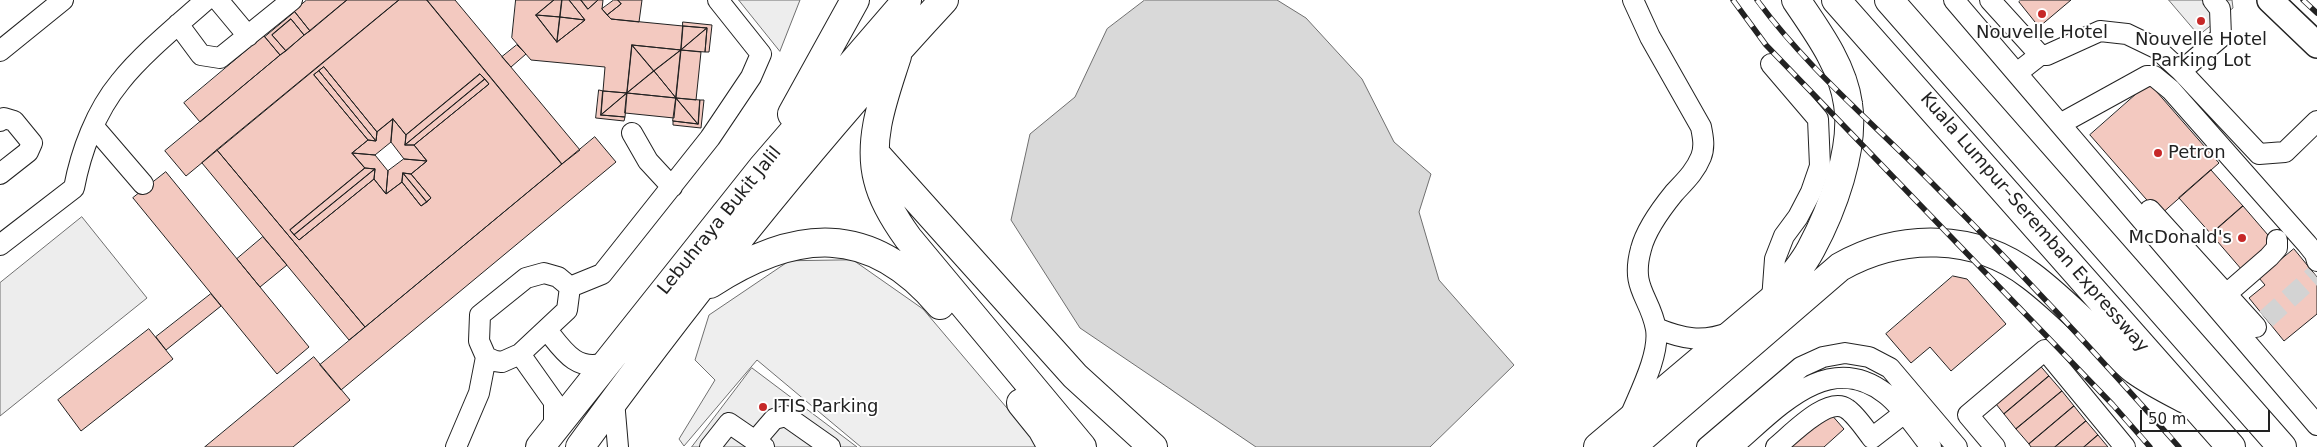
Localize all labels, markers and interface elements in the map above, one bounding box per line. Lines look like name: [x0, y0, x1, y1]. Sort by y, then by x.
marker: Nouvelle Hotel: [2036, 8, 2048, 20]
marker: Nouvelle Hotel Parking Lot: [2195, 15, 2207, 27]
place label: Nouvelle Hotel: [1976, 22, 2108, 44]
place label: Nouvelle Hotel Parking Lot: [2135, 29, 2267, 72]
street label: Kuala Lumpur–Seremban Expressway: [1915, 89, 2153, 357]
place label: Petron: [2168, 142, 2226, 164]
street label: Lebuhraya Bukit Jalil: [654, 143, 786, 299]
marker: Petron: [2152, 147, 2164, 159]
place label: McDonald's: [2129, 227, 2232, 249]
marker: McDonald's: [2236, 232, 2248, 244]
place label: ITIS Parking: [773, 396, 878, 418]
scale bar: [2142, 400, 2272, 432]
marker: ITIS Parking: [757, 401, 769, 413]
text: 50 m: [2148, 410, 2186, 428]

